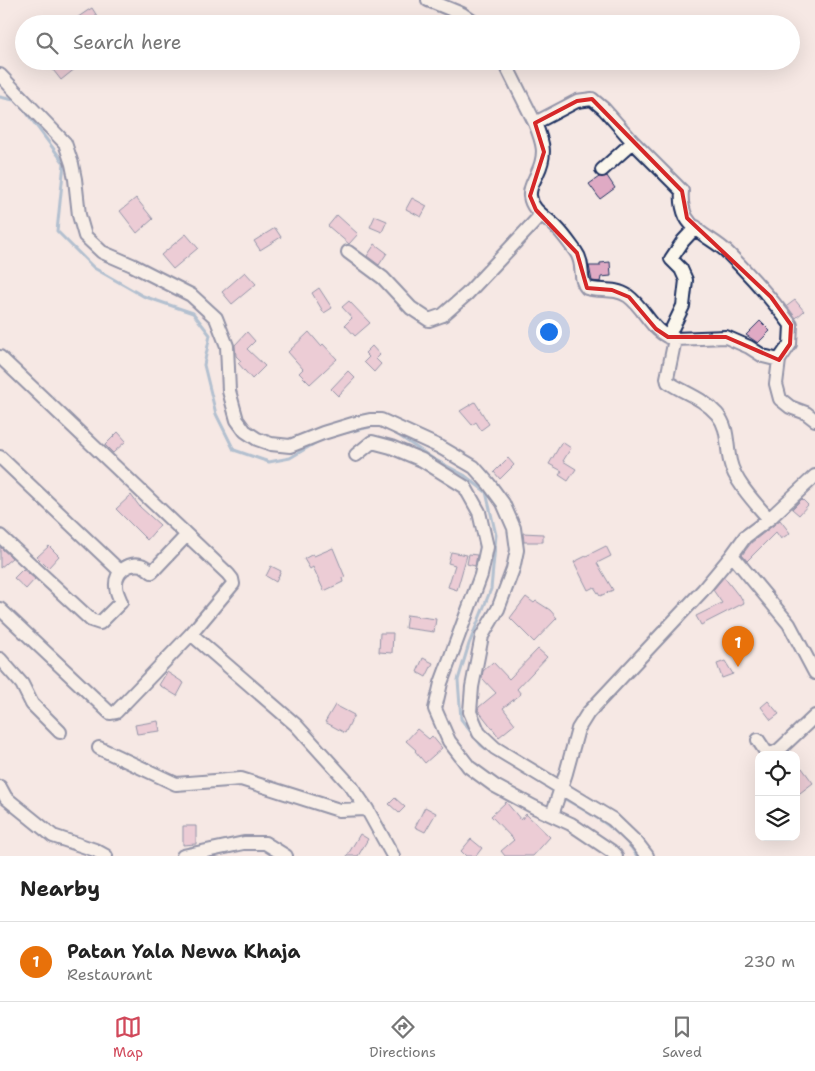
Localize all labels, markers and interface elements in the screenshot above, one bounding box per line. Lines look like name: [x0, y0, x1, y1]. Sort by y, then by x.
search box: [15, 15, 800, 70]
icon: search: [33, 29, 61, 57]
text: Search here: [73, 30, 182, 55]
your location: [536, 319, 562, 345]
pin: 1: [722, 626, 754, 667]
map controls: [755, 751, 800, 841]
button: locate: [755, 751, 800, 796]
button: layers: [755, 796, 800, 841]
text: Nearby: [20, 875, 100, 903]
text: Patan Yala Newa Khaja: [67, 939, 300, 964]
text: 1: [32, 951, 40, 972]
text: 230 m: [743, 951, 795, 972]
text: Restaurant: [67, 964, 153, 985]
tab: Map: [113, 1013, 143, 1061]
tab: Directions: [369, 1013, 436, 1061]
tab: Saved: [662, 1013, 702, 1061]

